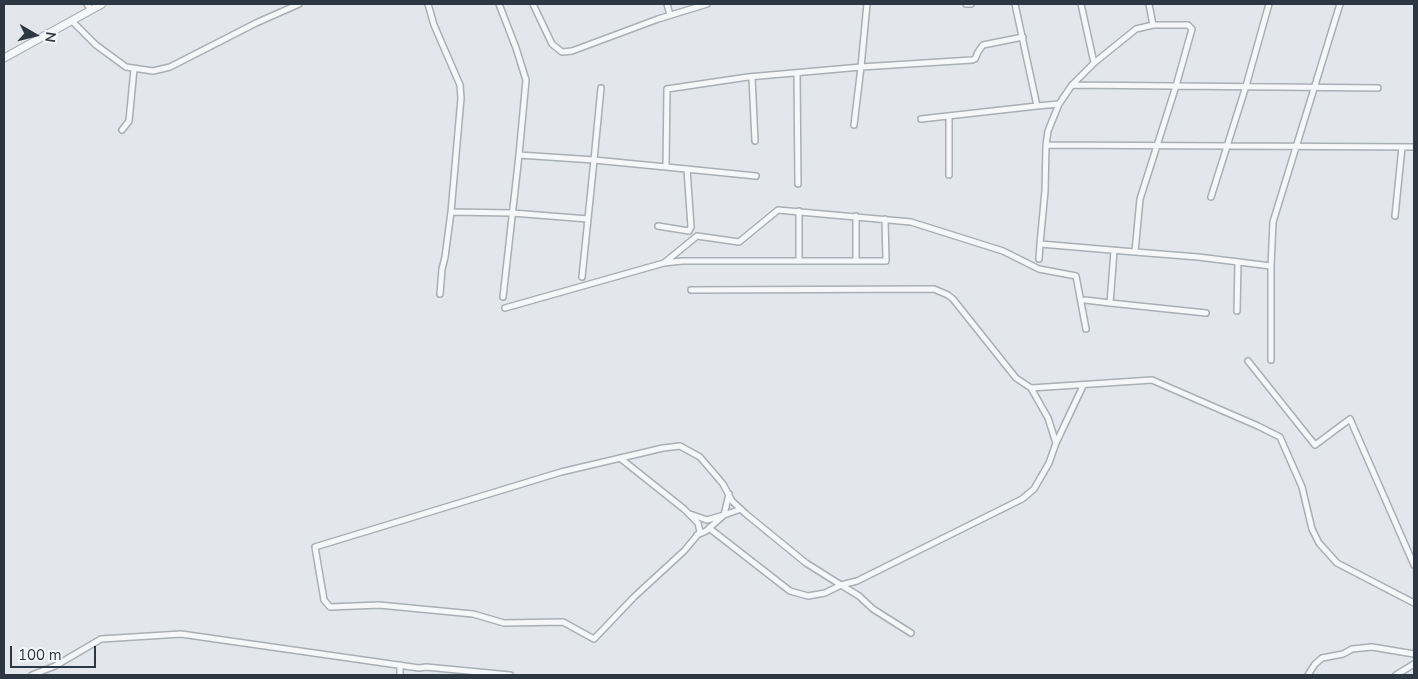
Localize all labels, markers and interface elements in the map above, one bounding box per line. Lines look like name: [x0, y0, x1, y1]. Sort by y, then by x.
north arrow: [10, 10, 60, 60]
text: N: [40, 31, 60, 44]
scale bar: [12, 636, 99, 668]
text: 100 m: [18, 645, 62, 665]

